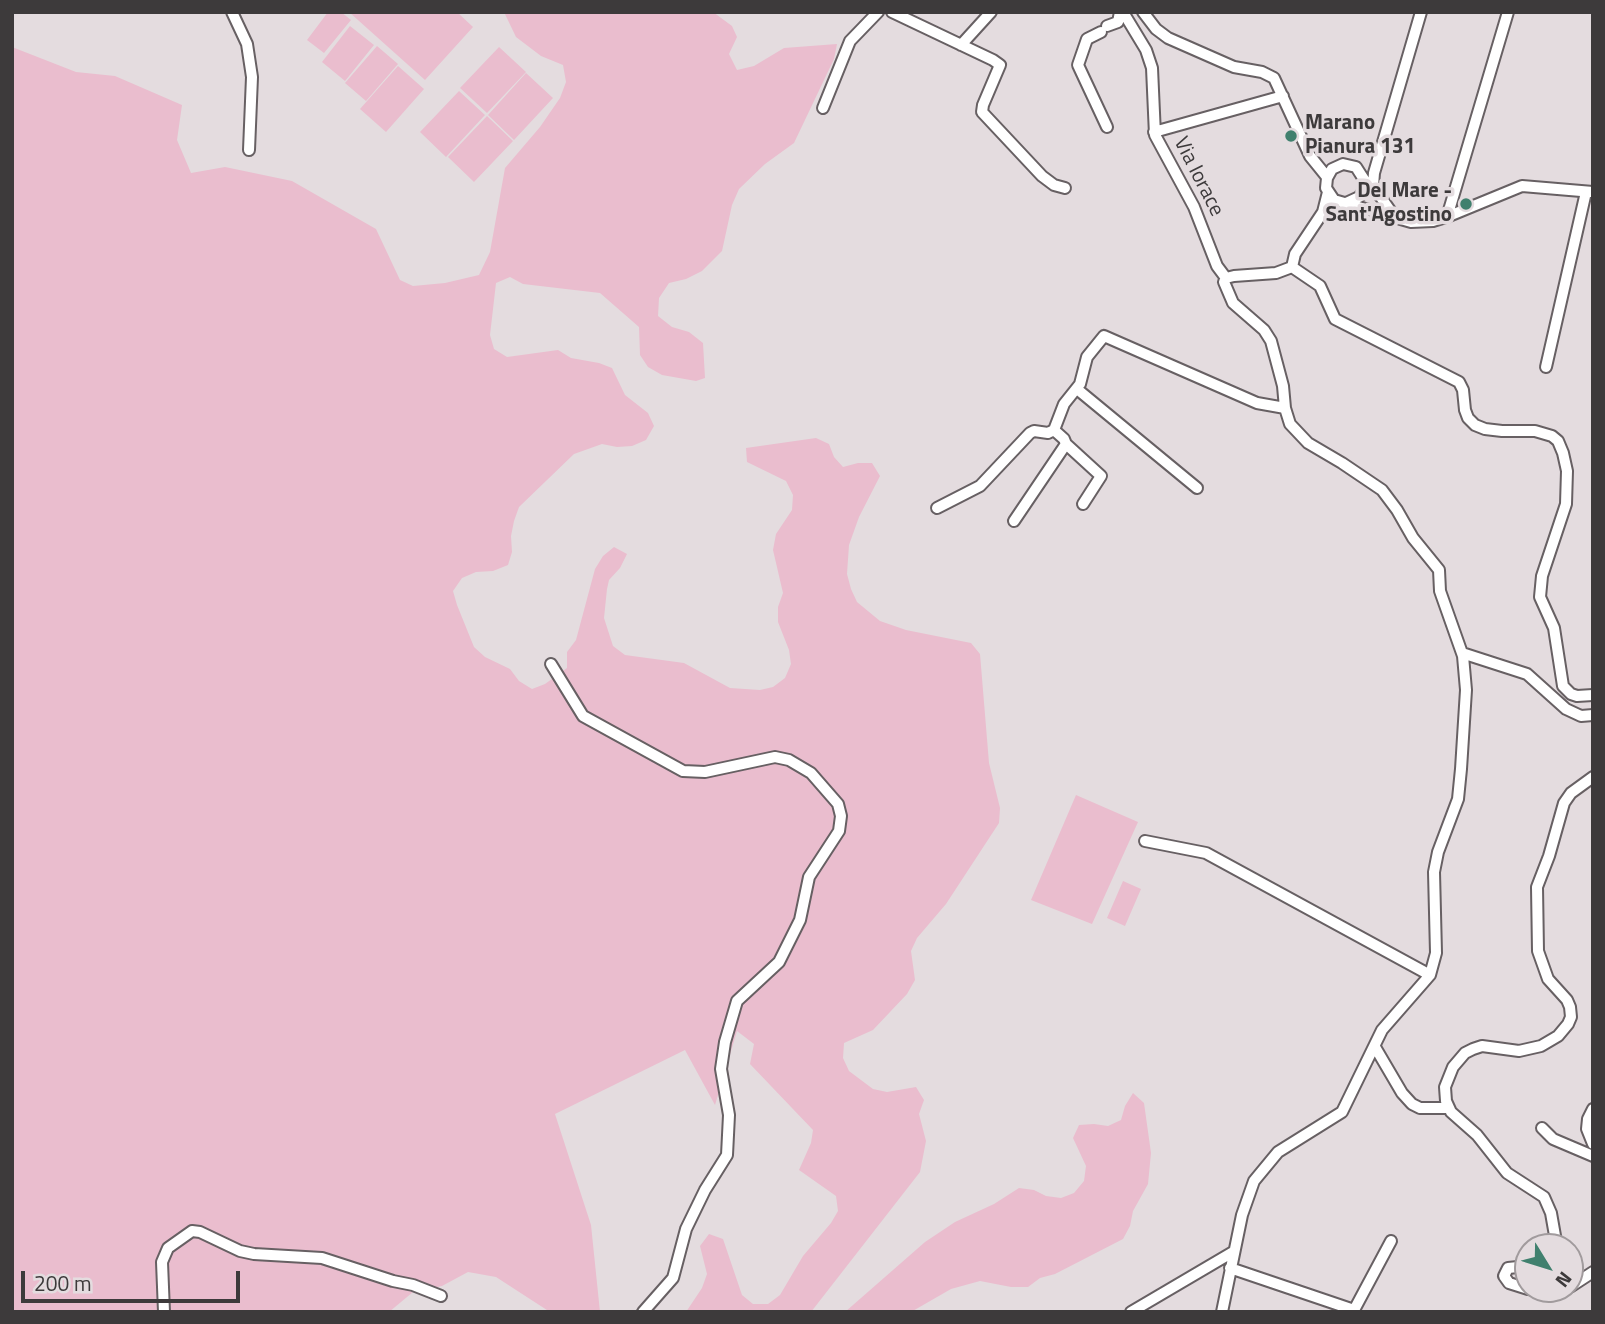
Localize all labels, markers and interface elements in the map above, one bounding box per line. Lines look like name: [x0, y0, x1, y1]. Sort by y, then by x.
place label: Marano Pianura 131: [1305, 111, 1415, 161]
marker: Marano Pianura 131: [1283, 128, 1299, 144]
street label: Via Iorace: [1167, 133, 1229, 221]
place label: Del Mare - Sant'Agostino: [1326, 179, 1452, 229]
marker: Del Mare - Sant'Agostino: [1458, 196, 1474, 212]
north arrow: [1514, 1233, 1584, 1303]
scale bar: [24, 1258, 243, 1302]
text: N: [1549, 1266, 1580, 1294]
text: 200 m: [34, 1267, 91, 1299]

